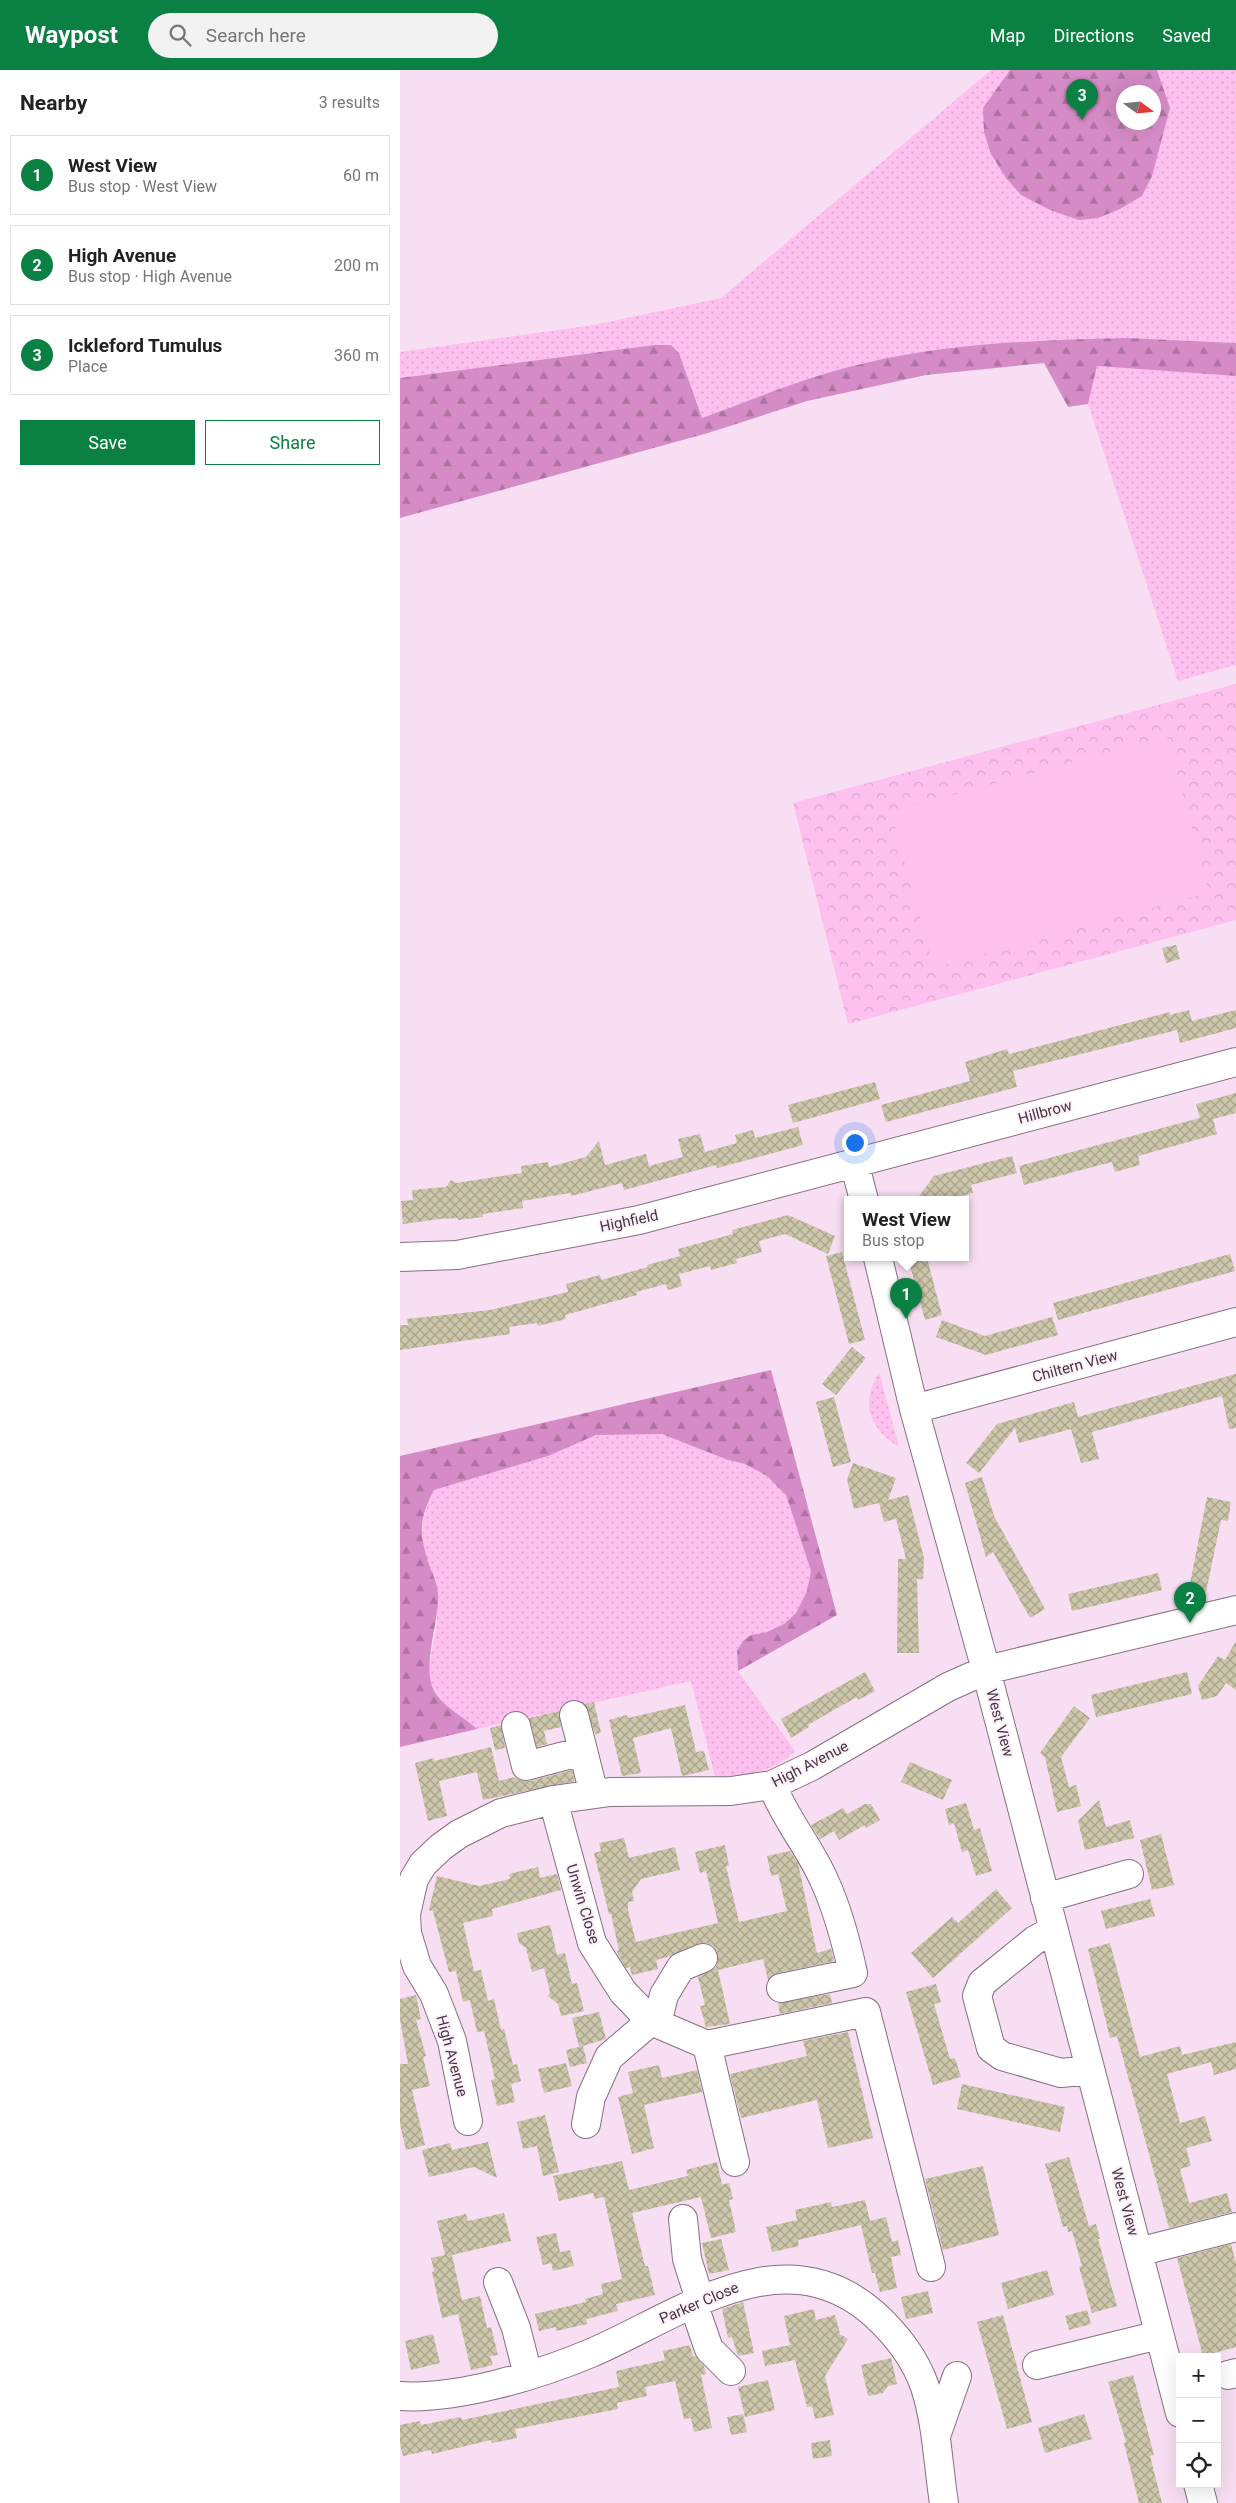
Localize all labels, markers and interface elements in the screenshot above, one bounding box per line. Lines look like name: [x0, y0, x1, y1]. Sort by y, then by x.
search box: [148, 13, 498, 58]
text: Waypost: [25, 21, 118, 49]
icon: search: [166, 21, 194, 49]
text: Search here: [206, 24, 306, 47]
text: Map: [990, 25, 1025, 46]
text: Directions: [1053, 25, 1134, 46]
text: Saved: [1162, 25, 1211, 46]
pin: 3: [1066, 79, 1098, 120]
north arrow: [1116, 85, 1161, 130]
text: Nearby: [20, 91, 87, 115]
text: 3 results: [319, 93, 380, 112]
text: West View: [68, 154, 157, 177]
text: 1: [32, 166, 42, 185]
text: 60 m: [343, 166, 379, 185]
text: Bus stop · West View: [68, 177, 217, 196]
text: High Avenue: [68, 244, 176, 267]
text: 2: [32, 256, 42, 275]
text: 200 m: [334, 256, 379, 275]
text: Bus stop · High Avenue: [68, 267, 232, 286]
text: Ickleford Tumulus: [68, 334, 222, 357]
text: 3: [32, 346, 42, 365]
text: 360 m: [334, 346, 379, 365]
text: Place: [68, 357, 108, 376]
button: Save: [20, 420, 195, 465]
button: Share: [205, 420, 380, 465]
street label: Hillbrow: [1016, 1096, 1074, 1128]
your location: [842, 1130, 868, 1156]
popup: [844, 1196, 969, 1261]
street label: Highfield: [598, 1206, 660, 1236]
text: West View: [862, 1208, 951, 1231]
text: Bus stop: [862, 1231, 924, 1250]
pin: 1: [890, 1278, 922, 1319]
street label: Chiltern View: [1030, 1346, 1120, 1386]
pin: 2: [1174, 1582, 1206, 1623]
street label: West View: [982, 1687, 1018, 1759]
street label: High Avenue: [769, 1737, 851, 1791]
street label: Unwin Close: [562, 1862, 604, 1946]
street label: High Avenue: [432, 2013, 472, 2099]
street label: West View: [1107, 2166, 1143, 2238]
street label: Parker Close: [657, 2278, 741, 2328]
map controls: [1176, 2353, 1221, 2488]
button: +: [1176, 2353, 1221, 2398]
button: −: [1176, 2398, 1221, 2443]
button: locate: [1176, 2443, 1221, 2488]

